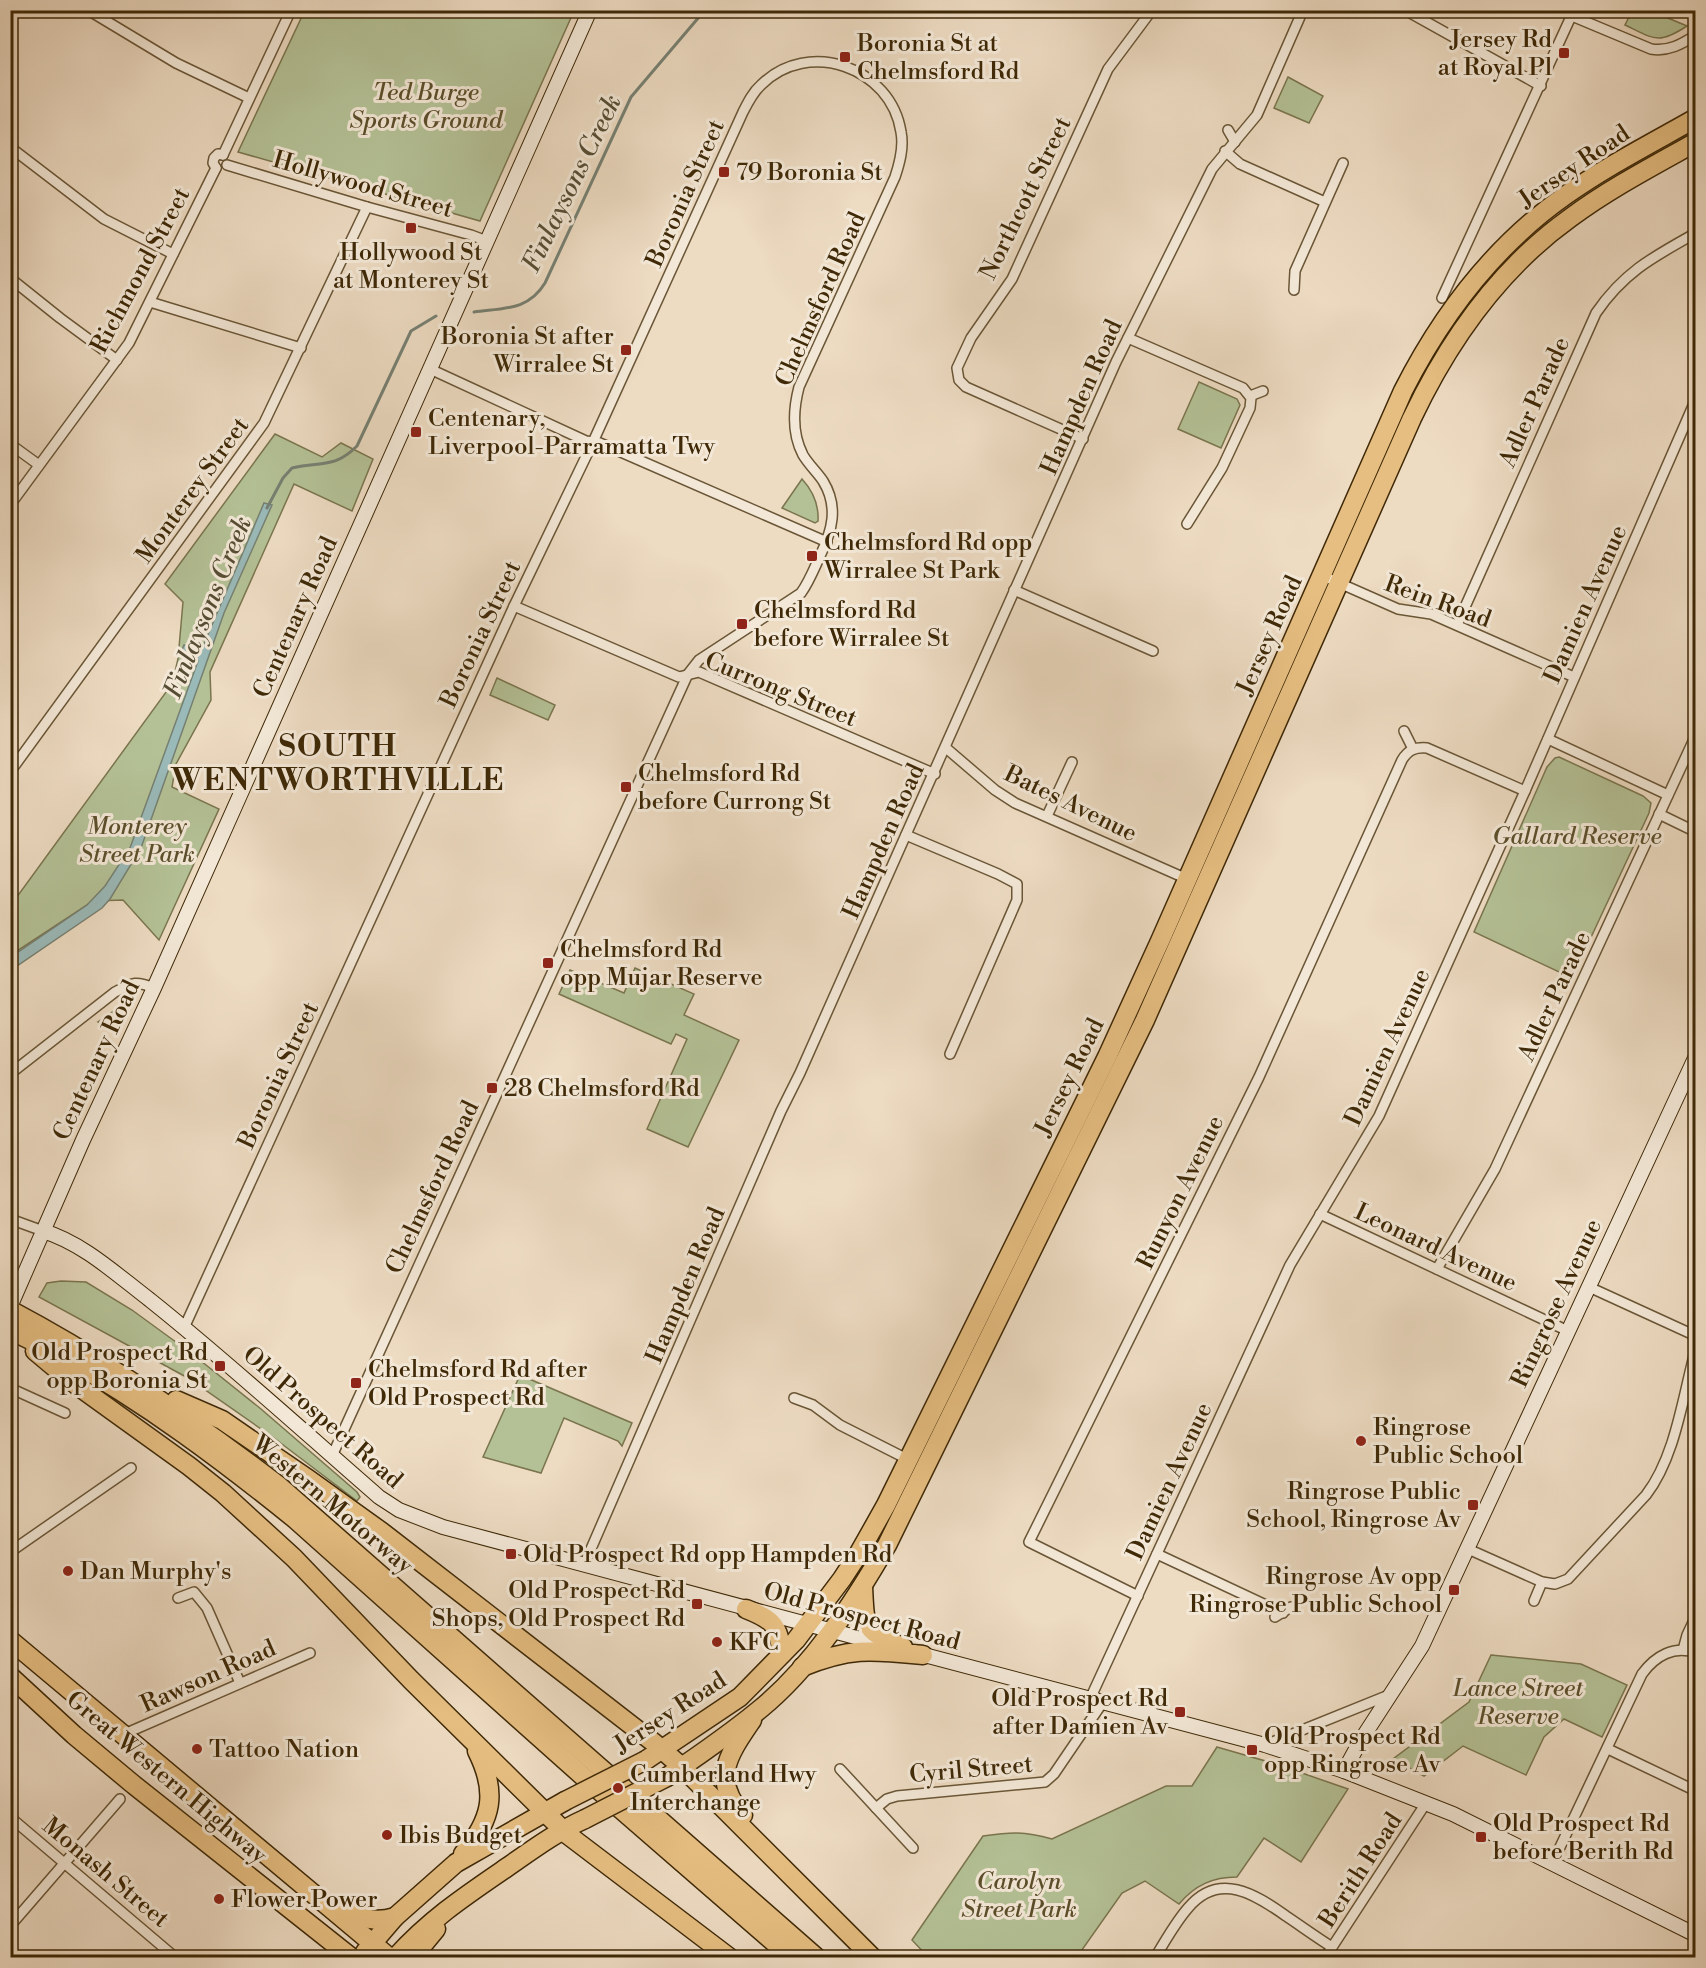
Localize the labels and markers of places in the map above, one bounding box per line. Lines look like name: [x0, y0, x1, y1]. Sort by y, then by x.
place label: Jersey Rd at Royal Pl: [1438, 25, 1552, 83]
place label: Boronia St at Chelmsford Rd: [856, 29, 1020, 87]
marker: Jersey Rd at Royal Pl: [1557, 46, 1571, 60]
marker: Boronia St at Chelmsford Rd: [838, 50, 852, 64]
place label: 79 Boronia St: [736, 158, 883, 188]
marker: 79 Boronia St: [717, 165, 731, 179]
marker: Hollywood St at Monterey St: [404, 221, 418, 235]
place label: Hollywood St at Monterey St: [333, 238, 490, 296]
place label: Boronia St after Wirralee St: [440, 322, 614, 380]
marker: Boronia St after Wirralee St: [619, 343, 633, 357]
place label: Centenary, Liverpool-Parramatta Twy: [428, 404, 715, 462]
marker: Centenary, Liverpool-Parramatta Twy: [409, 425, 423, 439]
place label: Chelmsford Rd opp Wirralee St Park: [823, 528, 1032, 586]
marker: Chelmsford Rd opp Wirralee St Park: [805, 549, 819, 563]
place label: Chelmsford Rd before Wirralee St: [754, 596, 950, 654]
marker: Chelmsford Rd before Wirralee St: [735, 617, 749, 631]
place label: Chelmsford Rd before Currong St: [638, 759, 832, 817]
marker: Chelmsford Rd before Currong St: [619, 780, 633, 794]
place label: Chelmsford Rd opp Mujar Reserve: [560, 935, 763, 993]
marker: Chelmsford Rd opp Mujar Reserve: [541, 956, 555, 970]
place label: 28 Chelmsford Rd: [504, 1074, 700, 1104]
marker: 28 Chelmsford Rd: [485, 1081, 499, 1095]
place label: Old Prospect Rd opp Boronia St: [31, 1338, 208, 1396]
place label: Chelmsford Rd after Old Prospect Rd: [368, 1355, 588, 1413]
marker: Old Prospect Rd opp Boronia St: [213, 1359, 227, 1373]
marker: Chelmsford Rd after Old Prospect Rd: [349, 1376, 363, 1390]
place label: Ringrose Public School: [1373, 1413, 1523, 1471]
marker: Ringrose Public School: [1354, 1434, 1368, 1448]
place label: Ringrose Public School, Ringrose Av: [1246, 1477, 1462, 1535]
marker: Ringrose Public School, Ringrose Av: [1466, 1498, 1480, 1512]
place label: Old Prospect Rd opp Hampden Rd: [523, 1540, 893, 1570]
marker: Old Prospect Rd opp Hampden Rd: [504, 1547, 518, 1561]
place label: Dan Murphy's: [80, 1557, 232, 1587]
place label: Ringrose Av opp Ringrose Public School: [1189, 1562, 1442, 1620]
marker: Dan Murphy's: [61, 1564, 75, 1578]
place label: Old Prospect Rd Shops, Old Prospect Rd: [432, 1576, 685, 1634]
marker: Ringrose Av opp Ringrose Public School: [1447, 1583, 1461, 1597]
marker: Old Prospect Rd Shops, Old Prospect Rd: [690, 1597, 704, 1611]
place label: KFC: [729, 1628, 779, 1658]
marker: KFC: [710, 1635, 724, 1649]
place label: Old Prospect Rd after Damien Av: [991, 1684, 1169, 1742]
marker: Old Prospect Rd after Damien Av: [1173, 1705, 1187, 1719]
place label: Old Prospect Rd opp Ringrose Av: [1264, 1722, 1441, 1780]
place label: Tattoo Nation: [209, 1735, 359, 1765]
marker: Tattoo Nation: [190, 1742, 204, 1756]
marker: Old Prospect Rd opp Ringrose Av: [1245, 1743, 1259, 1757]
place label: Cumberland Hwy Interchange: [630, 1760, 817, 1818]
marker: Cumberland Hwy Interchange: [611, 1781, 625, 1795]
place label: Old Prospect Rd before Berith Rd: [1493, 1809, 1674, 1867]
place label: Ibis Budget: [399, 1821, 523, 1851]
marker: Ibis Budget: [380, 1828, 394, 1842]
marker: Old Prospect Rd before Berith Rd: [1474, 1830, 1488, 1844]
place label: Flower Power: [231, 1885, 378, 1915]
marker: Flower Power: [212, 1892, 226, 1906]

